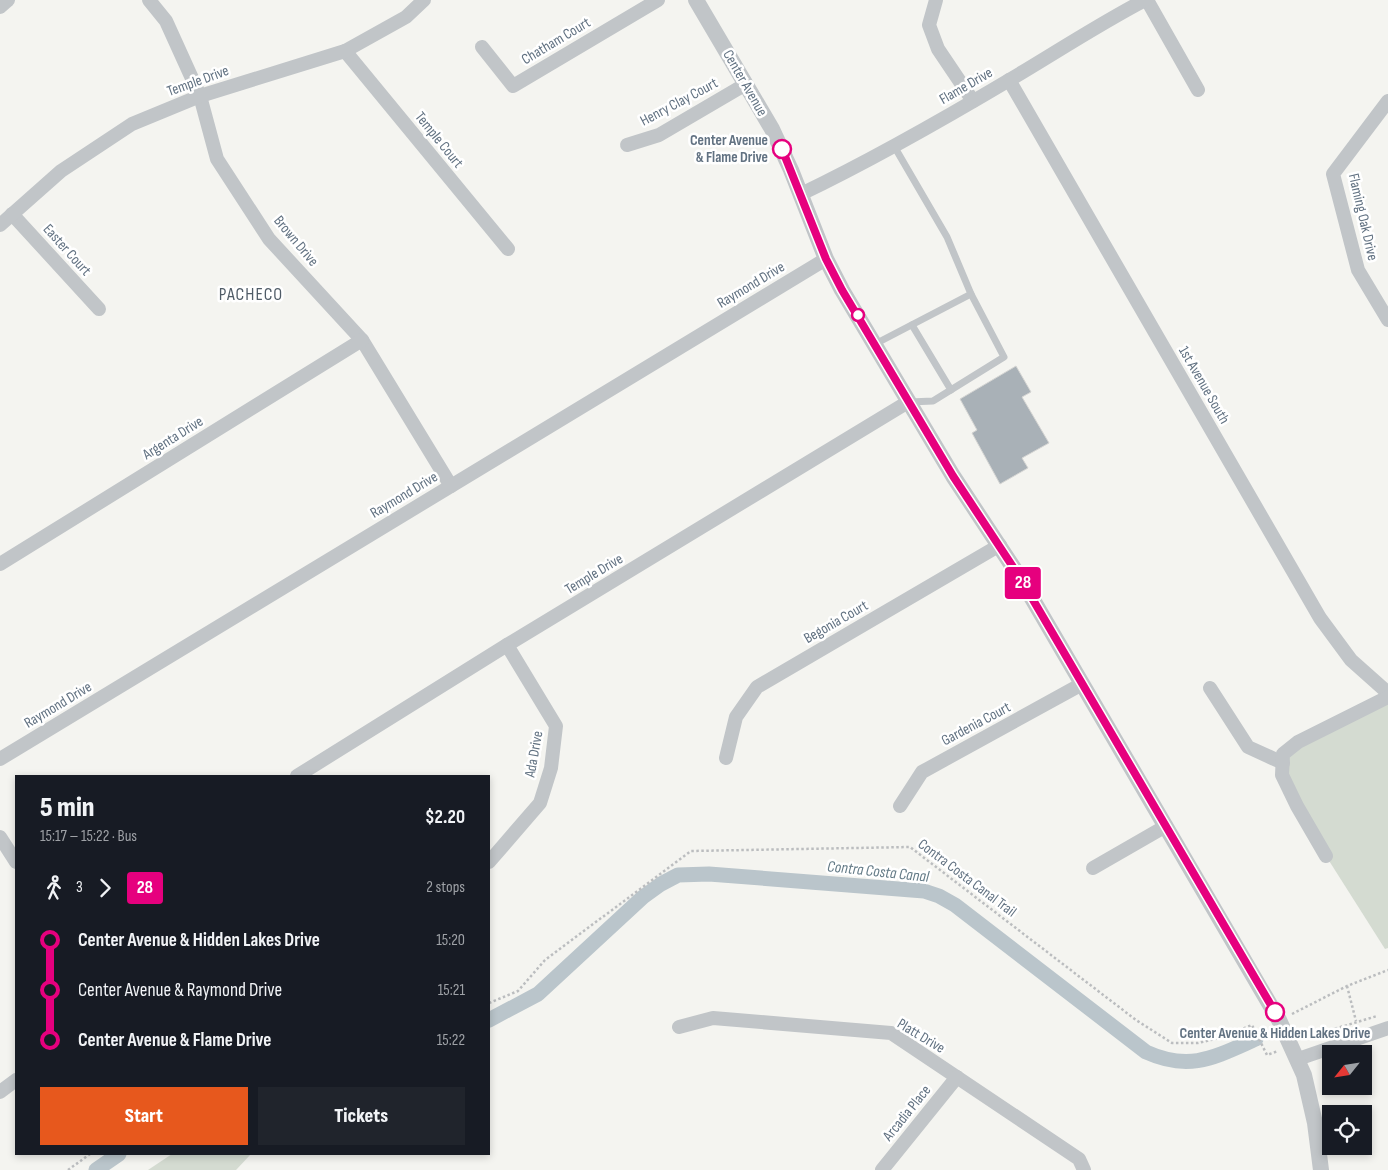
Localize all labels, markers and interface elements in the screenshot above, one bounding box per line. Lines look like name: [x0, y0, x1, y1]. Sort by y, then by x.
street label: Chatham Court: [518, 13, 594, 69]
street label: Center Avenue: [718, 46, 772, 120]
street label: Temple Drive: [165, 61, 231, 101]
street label: Flame Drive: [936, 63, 996, 109]
street label: Henry Clay Court: [637, 73, 721, 130]
street label: Temple Court: [411, 108, 468, 172]
place label: Center Avenue & Flame Drive: [690, 131, 768, 167]
marker: Center Avenue & Flame Drive: [772, 139, 792, 159]
street label: Flaming Oak Drive: [1344, 172, 1382, 262]
street label: Brown Drive: [269, 212, 323, 270]
street label: Easter Court: [39, 220, 95, 280]
street label: Raymond Drive: [714, 257, 788, 313]
district label: PACHECO: [219, 284, 283, 305]
unlabelled marker: [851, 308, 865, 322]
street label: 1st Avenue South: [1174, 343, 1234, 427]
street label: Argenta Drive: [138, 412, 207, 465]
street label: Raymond Drive: [367, 467, 441, 523]
street label: Temple Drive: [562, 549, 626, 599]
line badge: 28: [1000, 567, 1046, 599]
text: 28: [1015, 572, 1031, 593]
street label: Begonia Court: [801, 596, 872, 648]
street label: Raymond Drive: [21, 677, 95, 733]
street label: Gardenia Court: [938, 698, 1014, 750]
street label: Ada Drive: [520, 729, 547, 780]
text: 5 min: [40, 791, 95, 824]
text: $2.20: [425, 806, 465, 829]
text: 15:17 – 15:22 · Bus: [40, 827, 137, 846]
street label: Contra Costa Canal Trail: [914, 835, 1020, 921]
water label: Contra Costa Canal: [826, 857, 931, 887]
icon: walk: [40, 874, 68, 902]
icon: forward: [91, 874, 119, 902]
text: 28: [137, 877, 153, 898]
text: 3: [76, 878, 83, 897]
text: 2 stops: [426, 878, 465, 897]
text: Center Avenue & Hidden Lakes Drive: [78, 929, 320, 952]
text: 15:20: [436, 931, 465, 950]
text: Center Avenue & Raymond Drive: [78, 979, 282, 1002]
text: 15:21: [438, 981, 465, 1000]
marker: Center Avenue & Hidden Lakes Drive: [1265, 1002, 1285, 1022]
street label: Platt Drive: [894, 1014, 948, 1058]
place label: Center Avenue & Hidden Lakes Drive: [1180, 1024, 1370, 1043]
text: Center Avenue & Flame Drive: [78, 1029, 271, 1052]
text: 15:22: [437, 1031, 465, 1050]
north arrow: [1322, 1045, 1372, 1095]
map controls: [1322, 1045, 1372, 1155]
street label: Arcadia Place: [878, 1081, 935, 1146]
button: Start: [40, 1087, 248, 1145]
button: Tickets: [258, 1087, 465, 1145]
button: locate: [1322, 1105, 1372, 1155]

